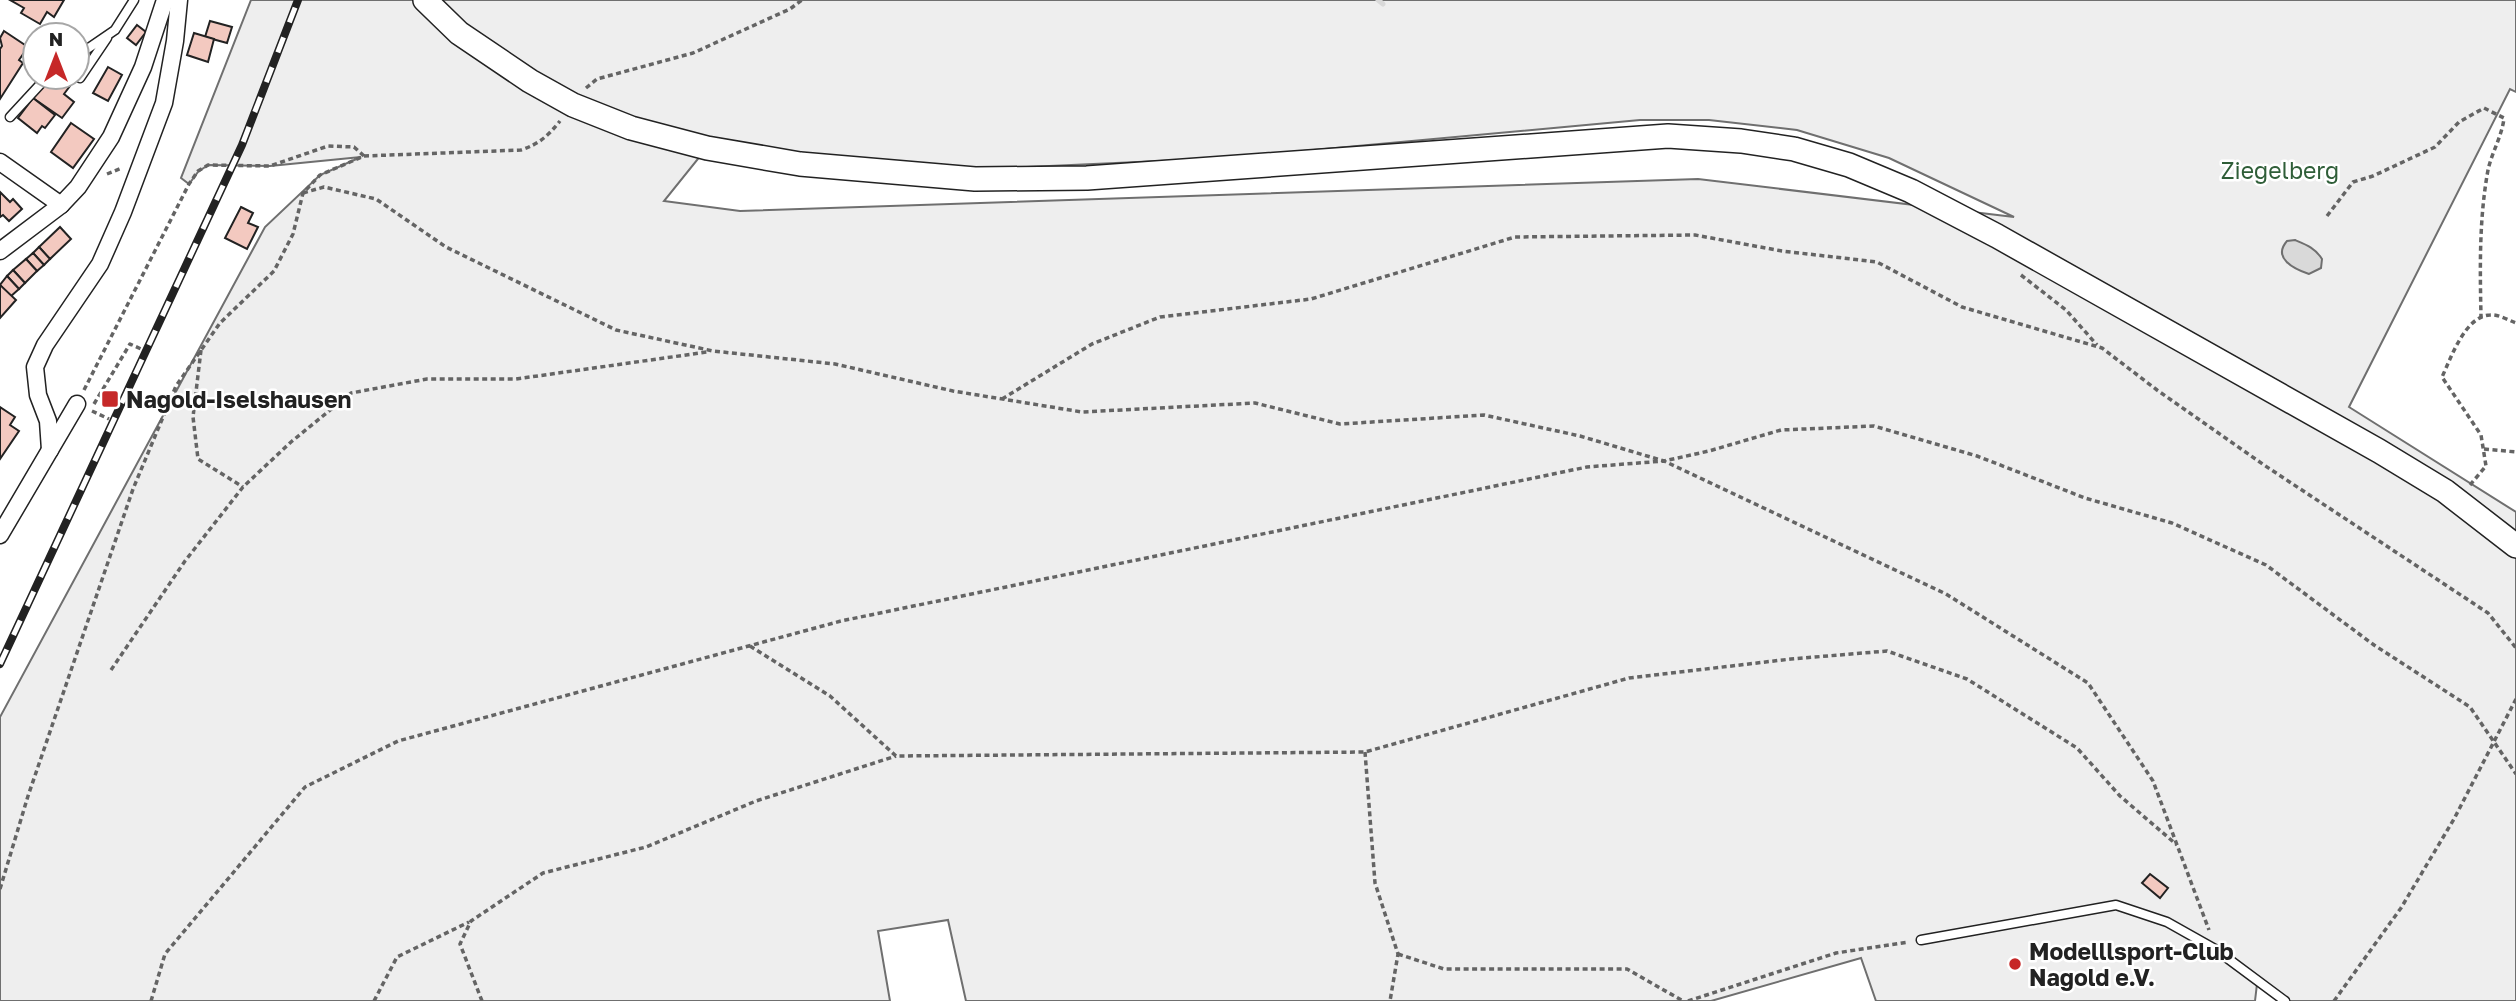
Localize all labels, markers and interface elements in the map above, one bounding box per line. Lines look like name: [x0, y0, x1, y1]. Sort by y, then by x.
north arrow: [21, 21, 91, 91]
text: N: [49, 27, 63, 50]
park label: Ziegelberg: [2221, 156, 2339, 184]
place label: Nagold-Iselshausen: [126, 385, 351, 413]
marker: Nagold-Iselshausen: [100, 389, 120, 409]
place label: Modelllsport-Club Nagold e.V.: [2029, 937, 2234, 991]
marker: Modelllsport-Club Nagold e.V.: [2007, 956, 2023, 972]

